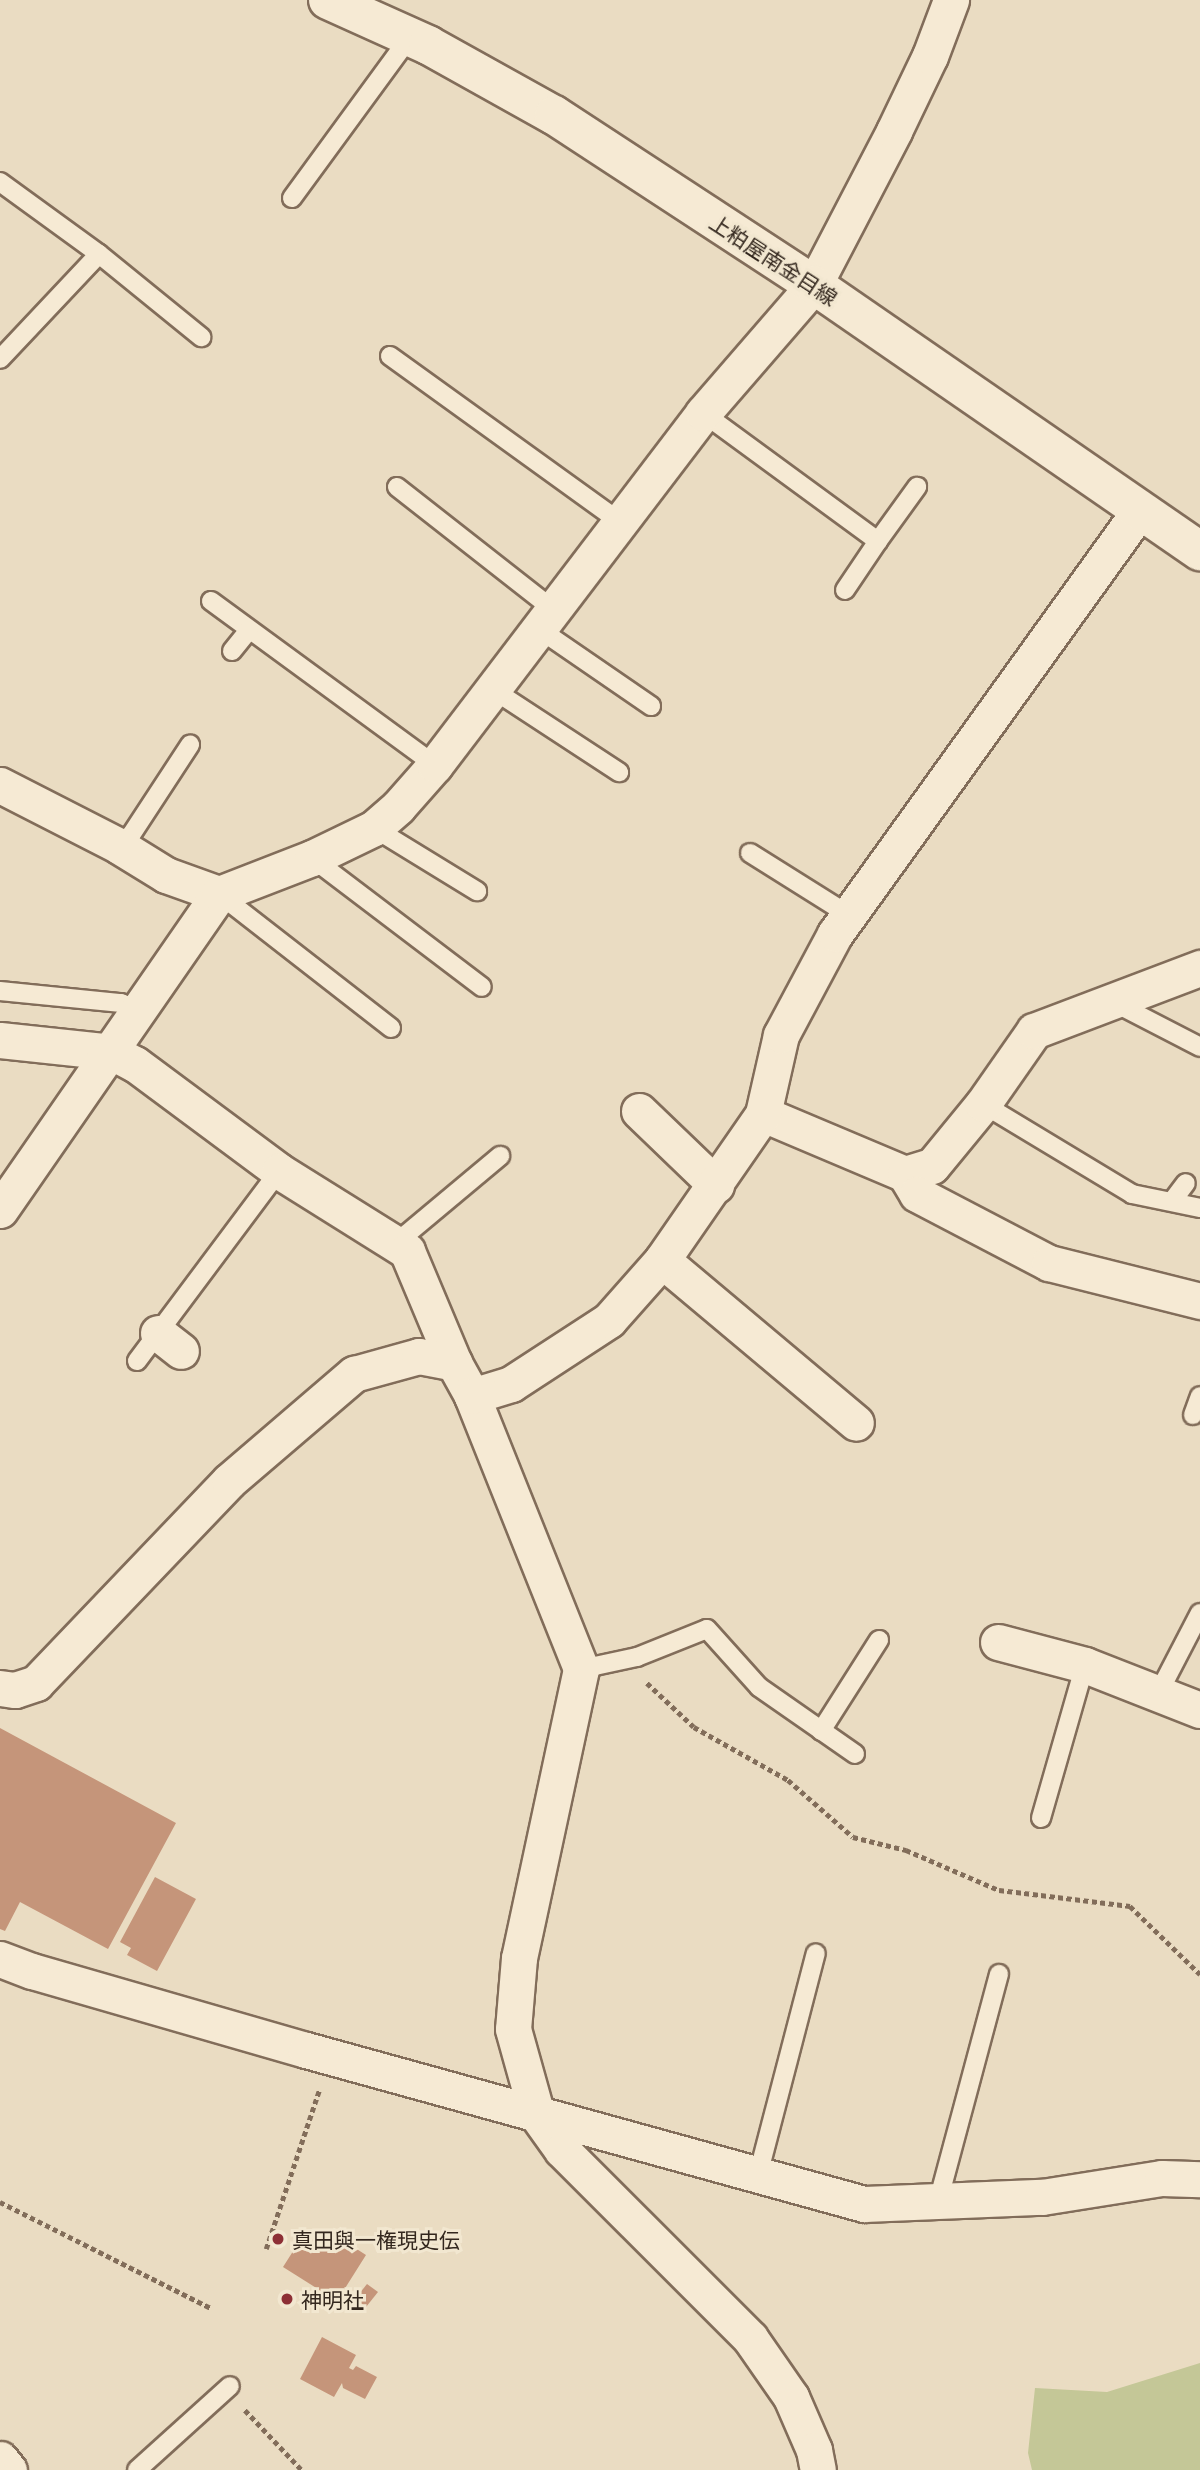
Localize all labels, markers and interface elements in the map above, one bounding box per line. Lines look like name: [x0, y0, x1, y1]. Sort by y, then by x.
street label: 上粕屋南金目線: [705, 208, 843, 310]
place label: 真田與一権現史伝: [292, 2226, 460, 2252]
marker: 真田與一権現史伝: [270, 2231, 286, 2247]
place label: 神明社: [301, 2286, 364, 2312]
marker: 神明社: [279, 2291, 295, 2307]

